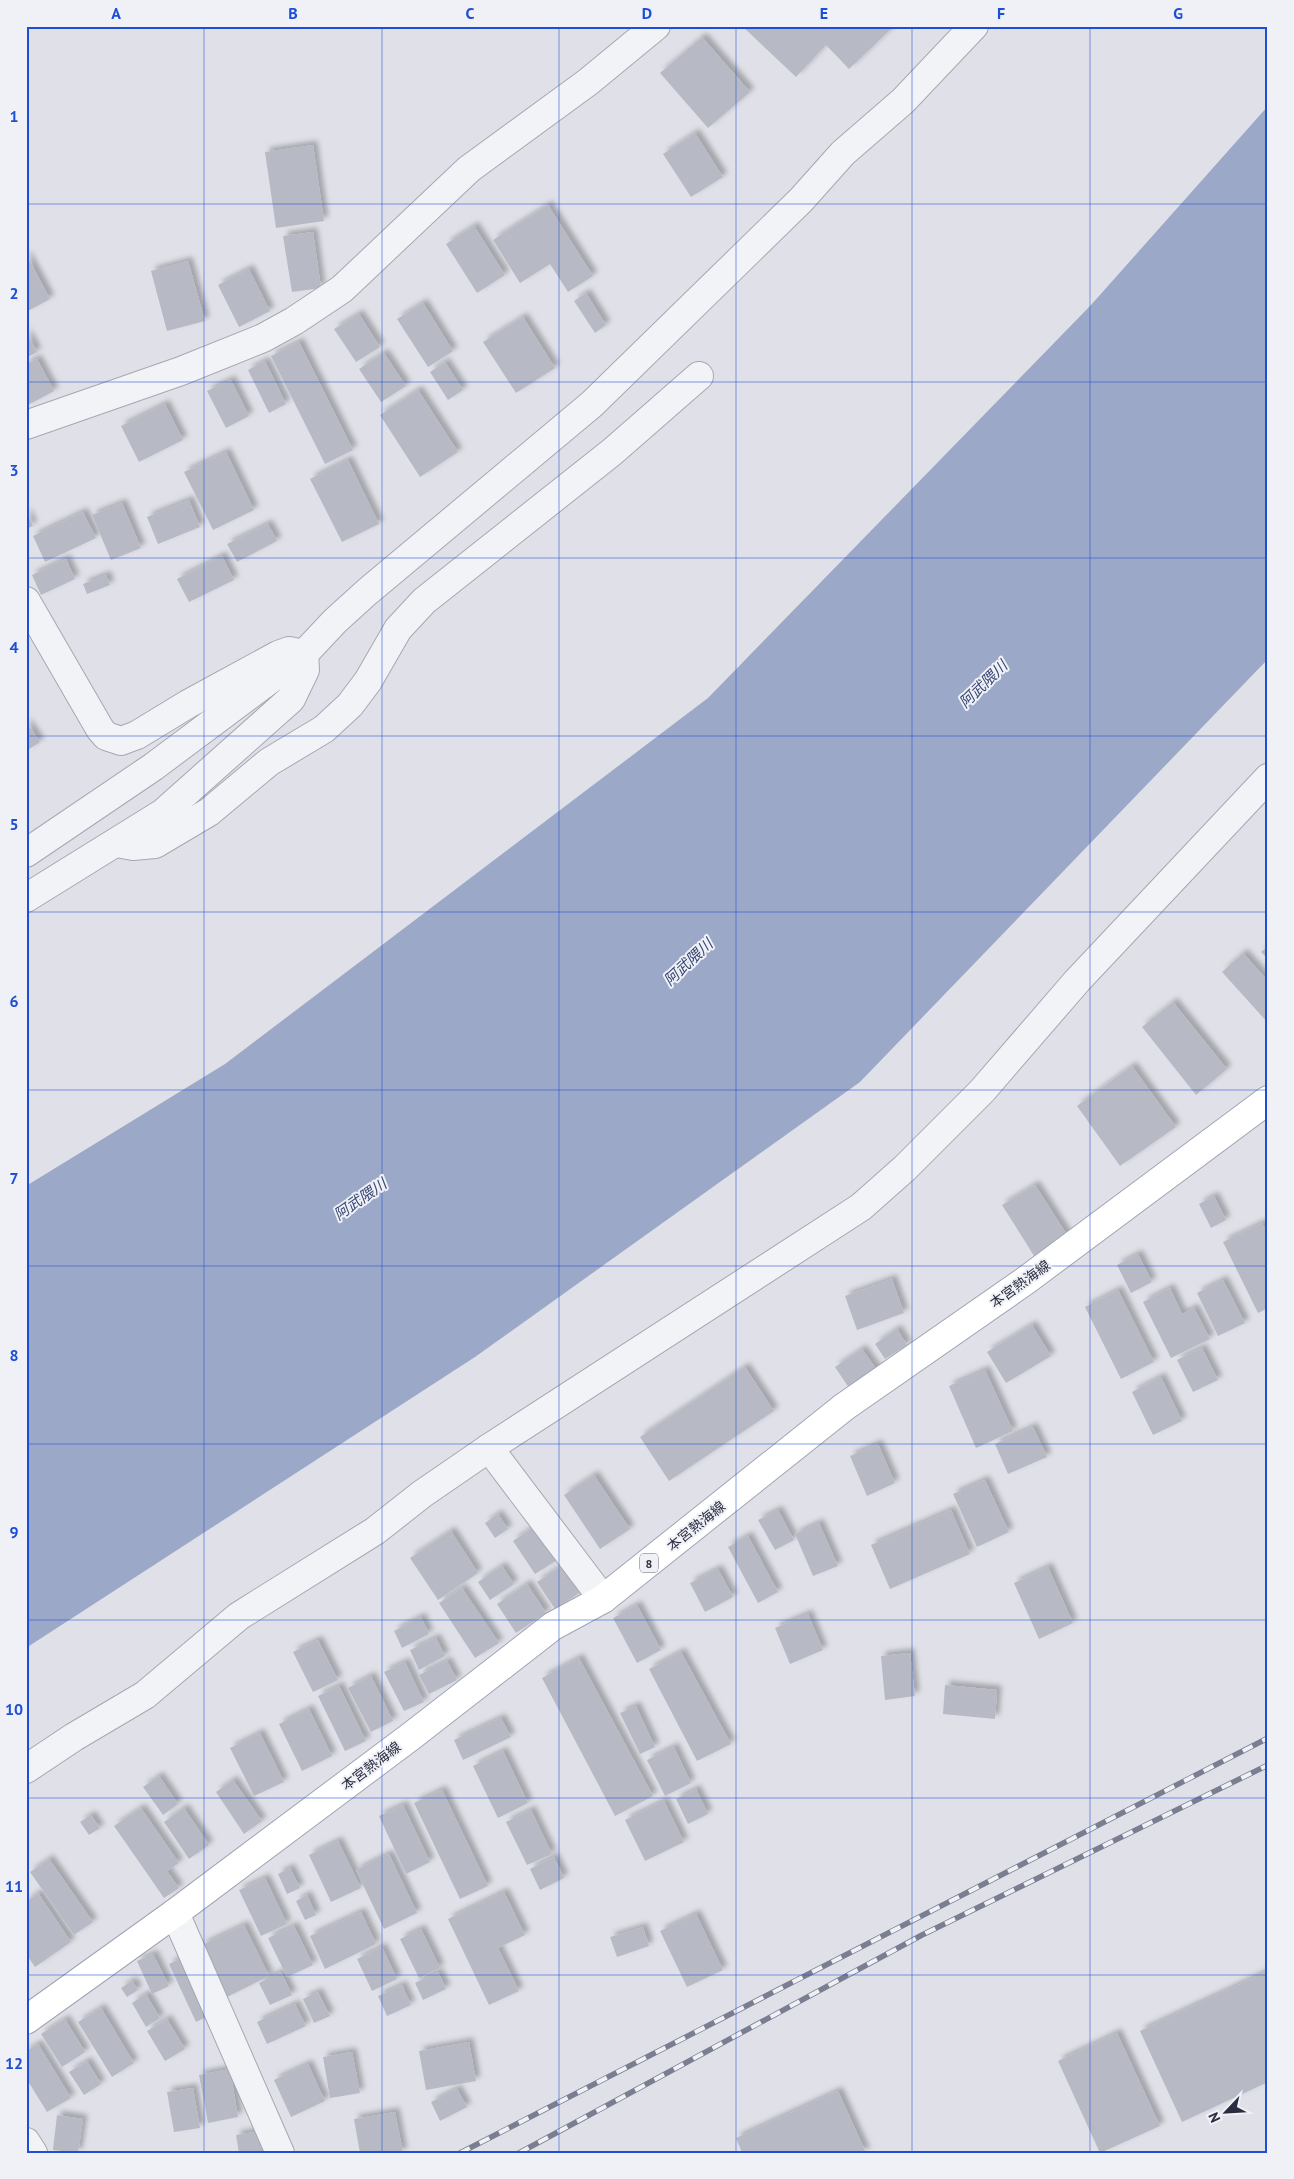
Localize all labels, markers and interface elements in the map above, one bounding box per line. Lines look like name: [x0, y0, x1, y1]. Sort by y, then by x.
text: A: [111, 3, 121, 23]
text: B: [288, 3, 298, 23]
text: C: [466, 3, 475, 23]
text: D: [642, 3, 652, 23]
text: E: [820, 3, 828, 23]
text: F: [997, 3, 1005, 23]
text: G: [1173, 3, 1183, 23]
text: 1: [9, 106, 19, 126]
text: 2: [9, 283, 19, 303]
text: 3: [9, 460, 19, 480]
text: 4: [9, 637, 19, 657]
water label: 阿武隈川: [955, 655, 1013, 712]
text: 5: [9, 814, 19, 834]
water label: 阿武隈川: [660, 933, 718, 989]
text: 6: [9, 991, 19, 1011]
text: 7: [9, 1168, 19, 1188]
water label: 阿武隈川: [330, 1173, 392, 1224]
street label: 本宮熱海線: [986, 1256, 1054, 1312]
text: 8: [9, 1345, 19, 1365]
street label: 本宮熱海線: [663, 1497, 729, 1555]
text: 9: [9, 1522, 19, 1542]
road number: 8: [640, 1554, 658, 1572]
text: 10: [5, 1699, 23, 1719]
street label: 本宮熱海線: [338, 1738, 404, 1794]
text: 11: [5, 1876, 23, 1896]
text: 12: [5, 2053, 23, 2073]
north arrow: [1202, 2086, 1252, 2136]
text: N: [1204, 2110, 1224, 2125]

